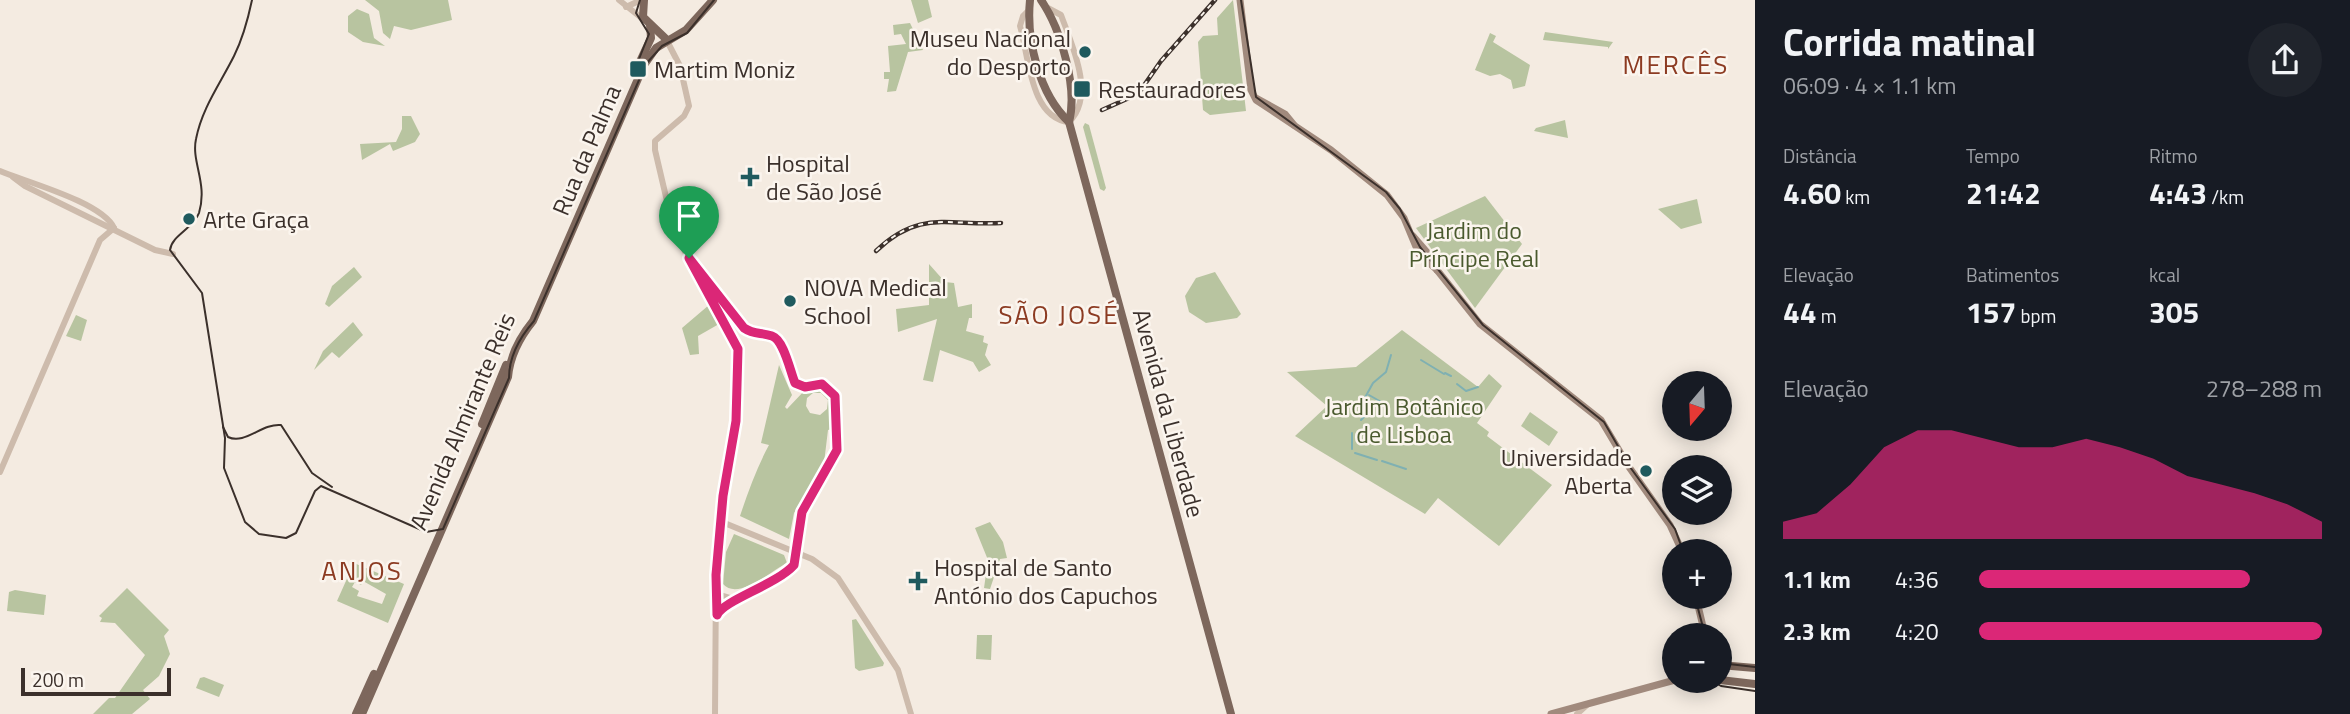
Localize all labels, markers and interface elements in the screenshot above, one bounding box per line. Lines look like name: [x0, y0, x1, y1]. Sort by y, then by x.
text: Corrida matinal: [1783, 13, 2036, 71]
place label: Museu Nacional do Desporto: [910, 20, 1071, 84]
button: share: [2248, 23, 2322, 97]
marker: Museu Nacional do Desporto: [1077, 44, 1093, 60]
district label: MERCÊS: [1623, 45, 1729, 84]
place label: Martim Moniz: [654, 51, 795, 87]
marker: Martim Moniz: [628, 59, 648, 79]
text: 06:09 · 4 × 1.1 km: [1783, 68, 1957, 103]
place label: Restauradores: [1098, 71, 1246, 107]
street label: Rua da Palma: [542, 79, 630, 221]
marker: Restauradores: [1072, 79, 1092, 99]
text: Distância: [1783, 141, 1857, 170]
text: Tempo: [1966, 141, 2020, 170]
text: Ritmo: [2149, 141, 2197, 170]
place label: Hospital de São José: [766, 145, 882, 209]
marker: Hospital de São José: [740, 167, 760, 187]
text: 4.60: [1783, 170, 1841, 216]
text: 21:42: [1966, 170, 2041, 216]
text: 4:43: [2149, 170, 2207, 216]
text: km: [1841, 182, 1870, 211]
text: /km: [2207, 182, 2244, 211]
pin: [659, 186, 719, 258]
icon: arrive: [670, 197, 708, 235]
place label: Arte Graça: [203, 201, 309, 237]
marker: Arte Graça: [181, 211, 197, 227]
park label: Jardim do Príncipe Real: [1409, 212, 1539, 276]
text: Elevação: [1783, 260, 1854, 289]
text: Batimentos: [1966, 260, 2059, 289]
text: kcal: [2149, 260, 2180, 289]
place label: NOVA Medical School: [804, 269, 947, 333]
text: 44: [1783, 289, 1817, 335]
text: 157: [1966, 289, 2016, 335]
text: 305: [2149, 289, 2199, 335]
marker: NOVA Medical School: [782, 293, 798, 309]
district label: SÃO JOSÉ: [998, 295, 1120, 334]
text: m: [1817, 301, 1837, 330]
text: bpm: [2016, 301, 2056, 330]
street label: Avenida da Liberdade: [1124, 305, 1214, 521]
street label: Avenida Almirante Reis: [400, 307, 524, 535]
north arrow: [1662, 371, 1732, 441]
map controls: [1662, 371, 1732, 693]
text: Elevação: [1783, 371, 1869, 406]
text: 278–288 m: [2206, 371, 2322, 406]
park label: Jardim Botânico de Lisboa: [1324, 388, 1484, 452]
place label: Universidade Aberta: [1501, 439, 1632, 503]
button: layers: [1662, 455, 1732, 525]
marker: Universidade Aberta: [1638, 463, 1654, 479]
button: +: [1662, 539, 1732, 609]
place label: Hospital de Santo António dos Capuchos: [934, 549, 1158, 613]
district label: ANJOS: [321, 551, 403, 590]
text: 1.1 km: [1783, 562, 1851, 597]
text: 4:36: [1895, 562, 1939, 597]
marker: Hospital de Santo António dos Capuchos: [908, 571, 928, 591]
text: 2.3 km: [1783, 614, 1851, 649]
text: 4:20: [1895, 614, 1939, 649]
button: −: [1662, 623, 1732, 693]
scale bar: [21, 665, 172, 697]
text: 200 m: [32, 665, 84, 694]

